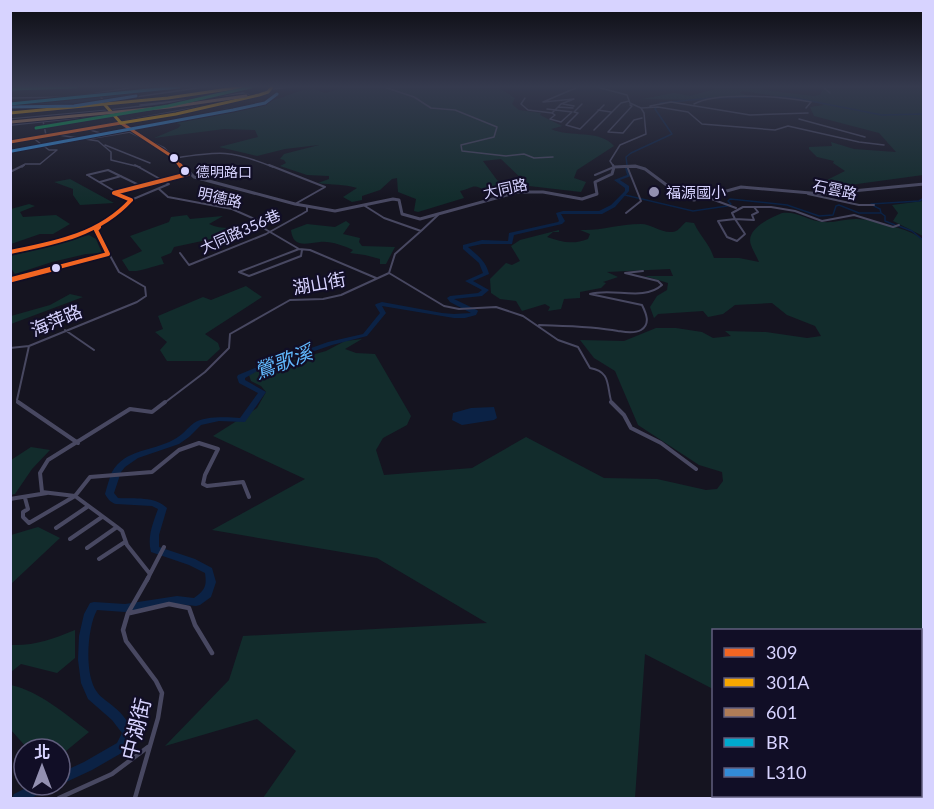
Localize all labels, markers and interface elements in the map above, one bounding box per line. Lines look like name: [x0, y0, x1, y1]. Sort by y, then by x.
unlabelled marker: [168, 152, 180, 164]
place label: 德明路口: [196, 163, 252, 180]
marker: 德明路口: [179, 165, 191, 177]
street label: 大同路: [481, 175, 529, 201]
street label: 石雲路: [811, 176, 859, 202]
street label: 明德路: [196, 183, 244, 211]
place label: 福源國小: [666, 183, 726, 201]
marker: 福源國小: [647, 185, 661, 199]
street label: 大同路356巷: [197, 205, 283, 257]
unlabelled marker: [50, 262, 62, 274]
street label: 湖山街: [291, 267, 347, 299]
street label: 海萍路: [27, 299, 85, 341]
water label: 鶯歌溪: [251, 338, 318, 383]
legend: [712, 629, 922, 797]
text: 309: [766, 641, 797, 663]
text: 301A: [766, 671, 810, 693]
street label: 中湖街: [115, 695, 155, 763]
text: 601: [766, 701, 797, 723]
text: BR: [766, 731, 790, 753]
north arrow: [12, 737, 72, 797]
text: 北: [34, 742, 50, 761]
text: L310: [766, 761, 807, 783]

